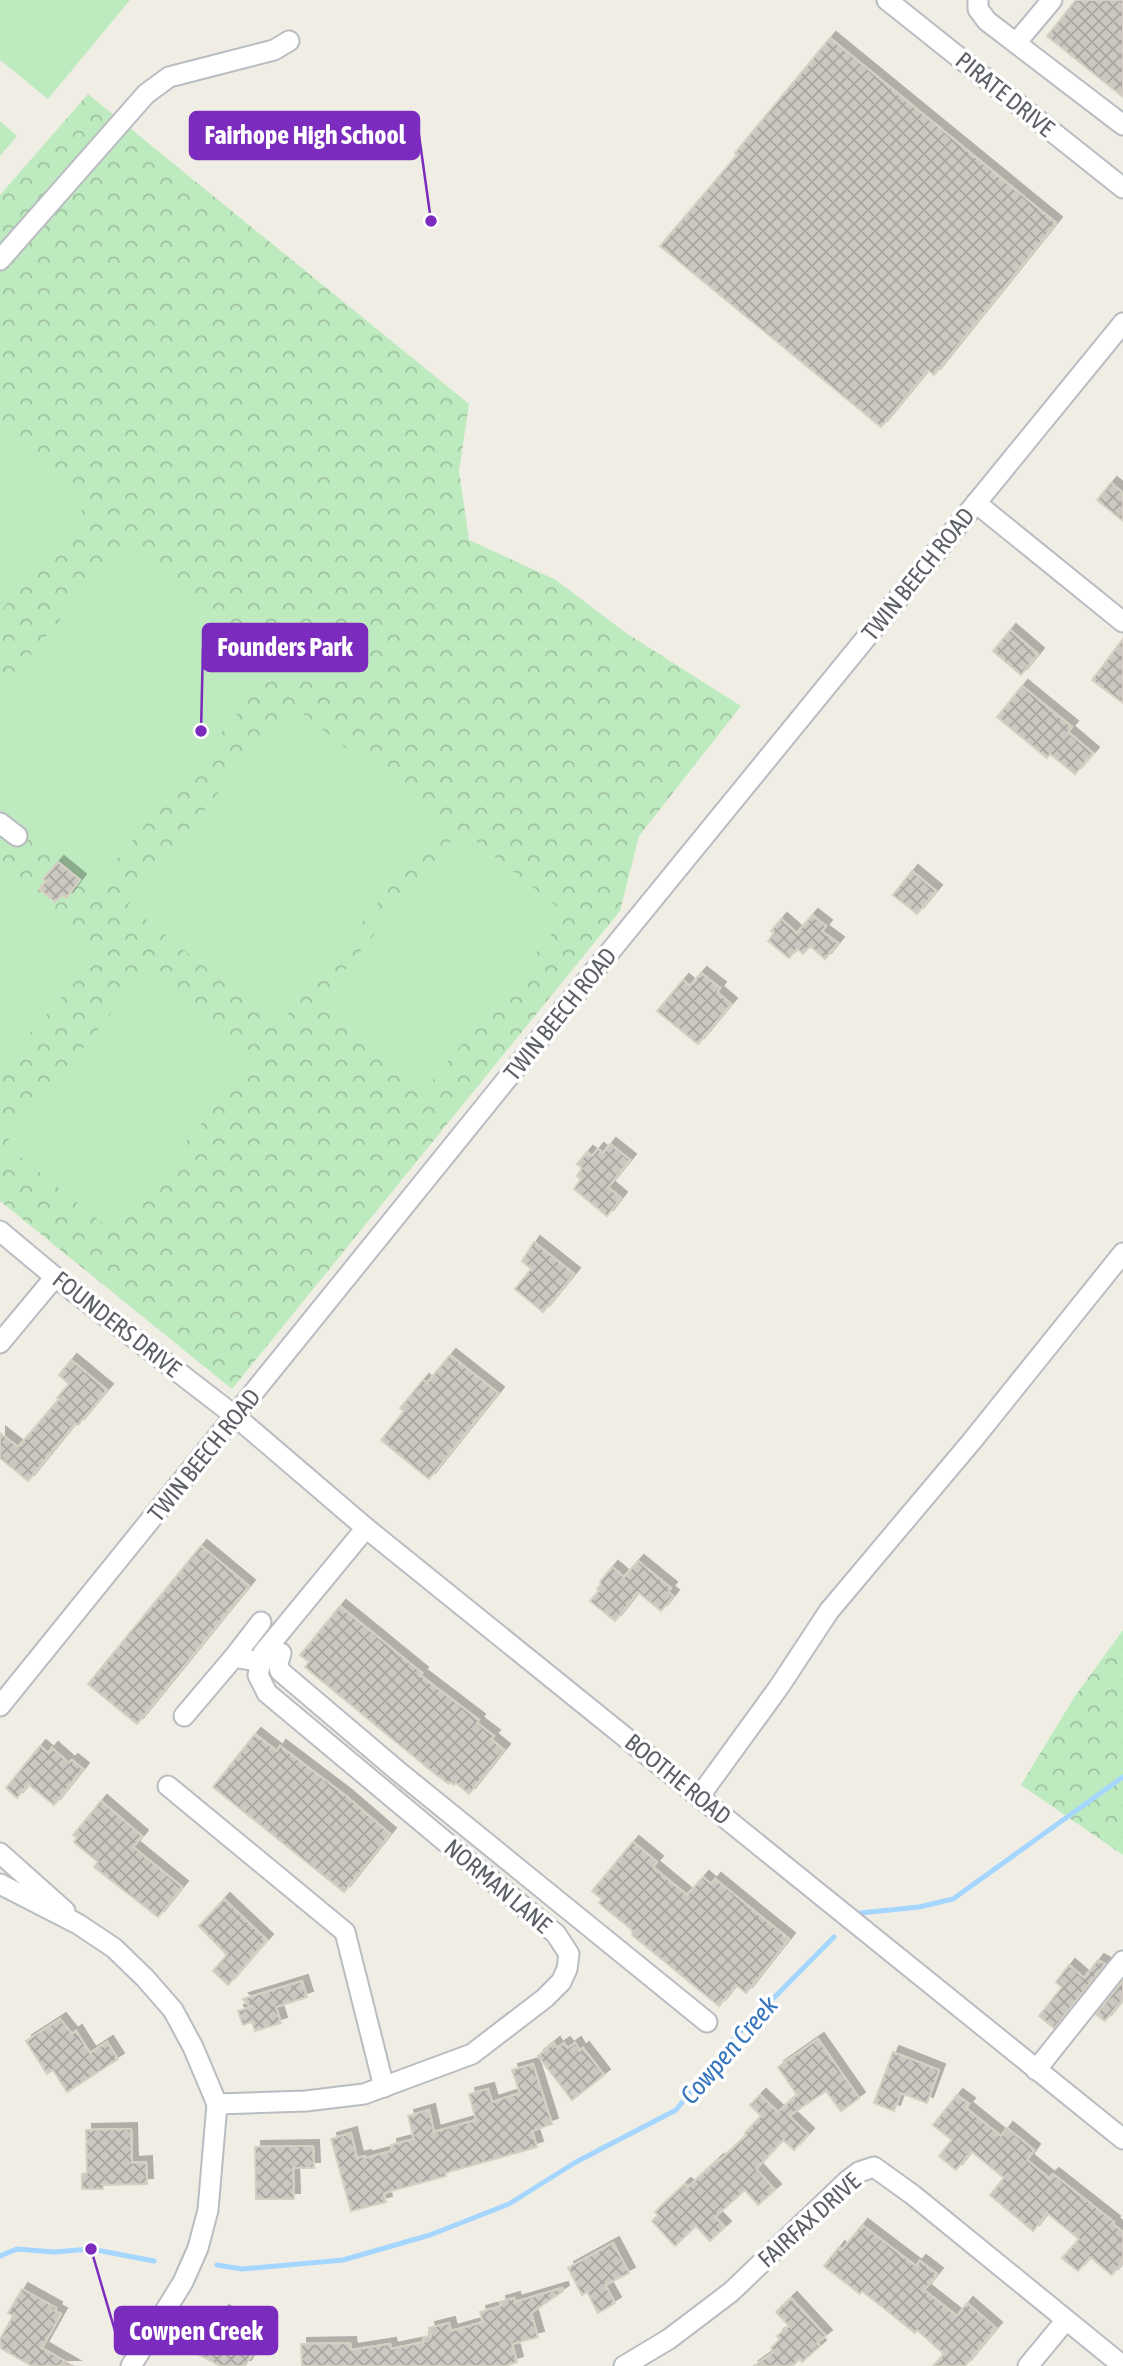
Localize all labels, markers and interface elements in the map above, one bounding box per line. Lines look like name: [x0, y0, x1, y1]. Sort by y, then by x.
street label: PIRATE DRIVE: [951, 46, 1059, 142]
callout: Fairhope High School: [190, 112, 419, 159]
text: Fairhope High School: [204, 120, 407, 150]
street label: TWIN BEECH ROAD: [856, 502, 980, 646]
callout: Founders Park: [203, 624, 367, 671]
text: Founders Park: [217, 632, 353, 662]
street label: TWIN BEECH ROAD: [498, 942, 622, 1086]
street label: FOUNDERS DRIVE: [48, 1266, 186, 1382]
street label: TWIN BEECH ROAD: [142, 1383, 266, 1527]
street label: BOOTHE ROAD: [620, 1728, 736, 1830]
street label: NORMAN LANE: [439, 1834, 557, 1938]
water label: Cowpen Creek: [674, 1990, 784, 2110]
street label: FAIRFAX DRIVE: [753, 2167, 865, 2273]
callout: Cowpen Creek: [115, 2307, 277, 2354]
text: Cowpen Creek: [129, 2316, 263, 2346]

